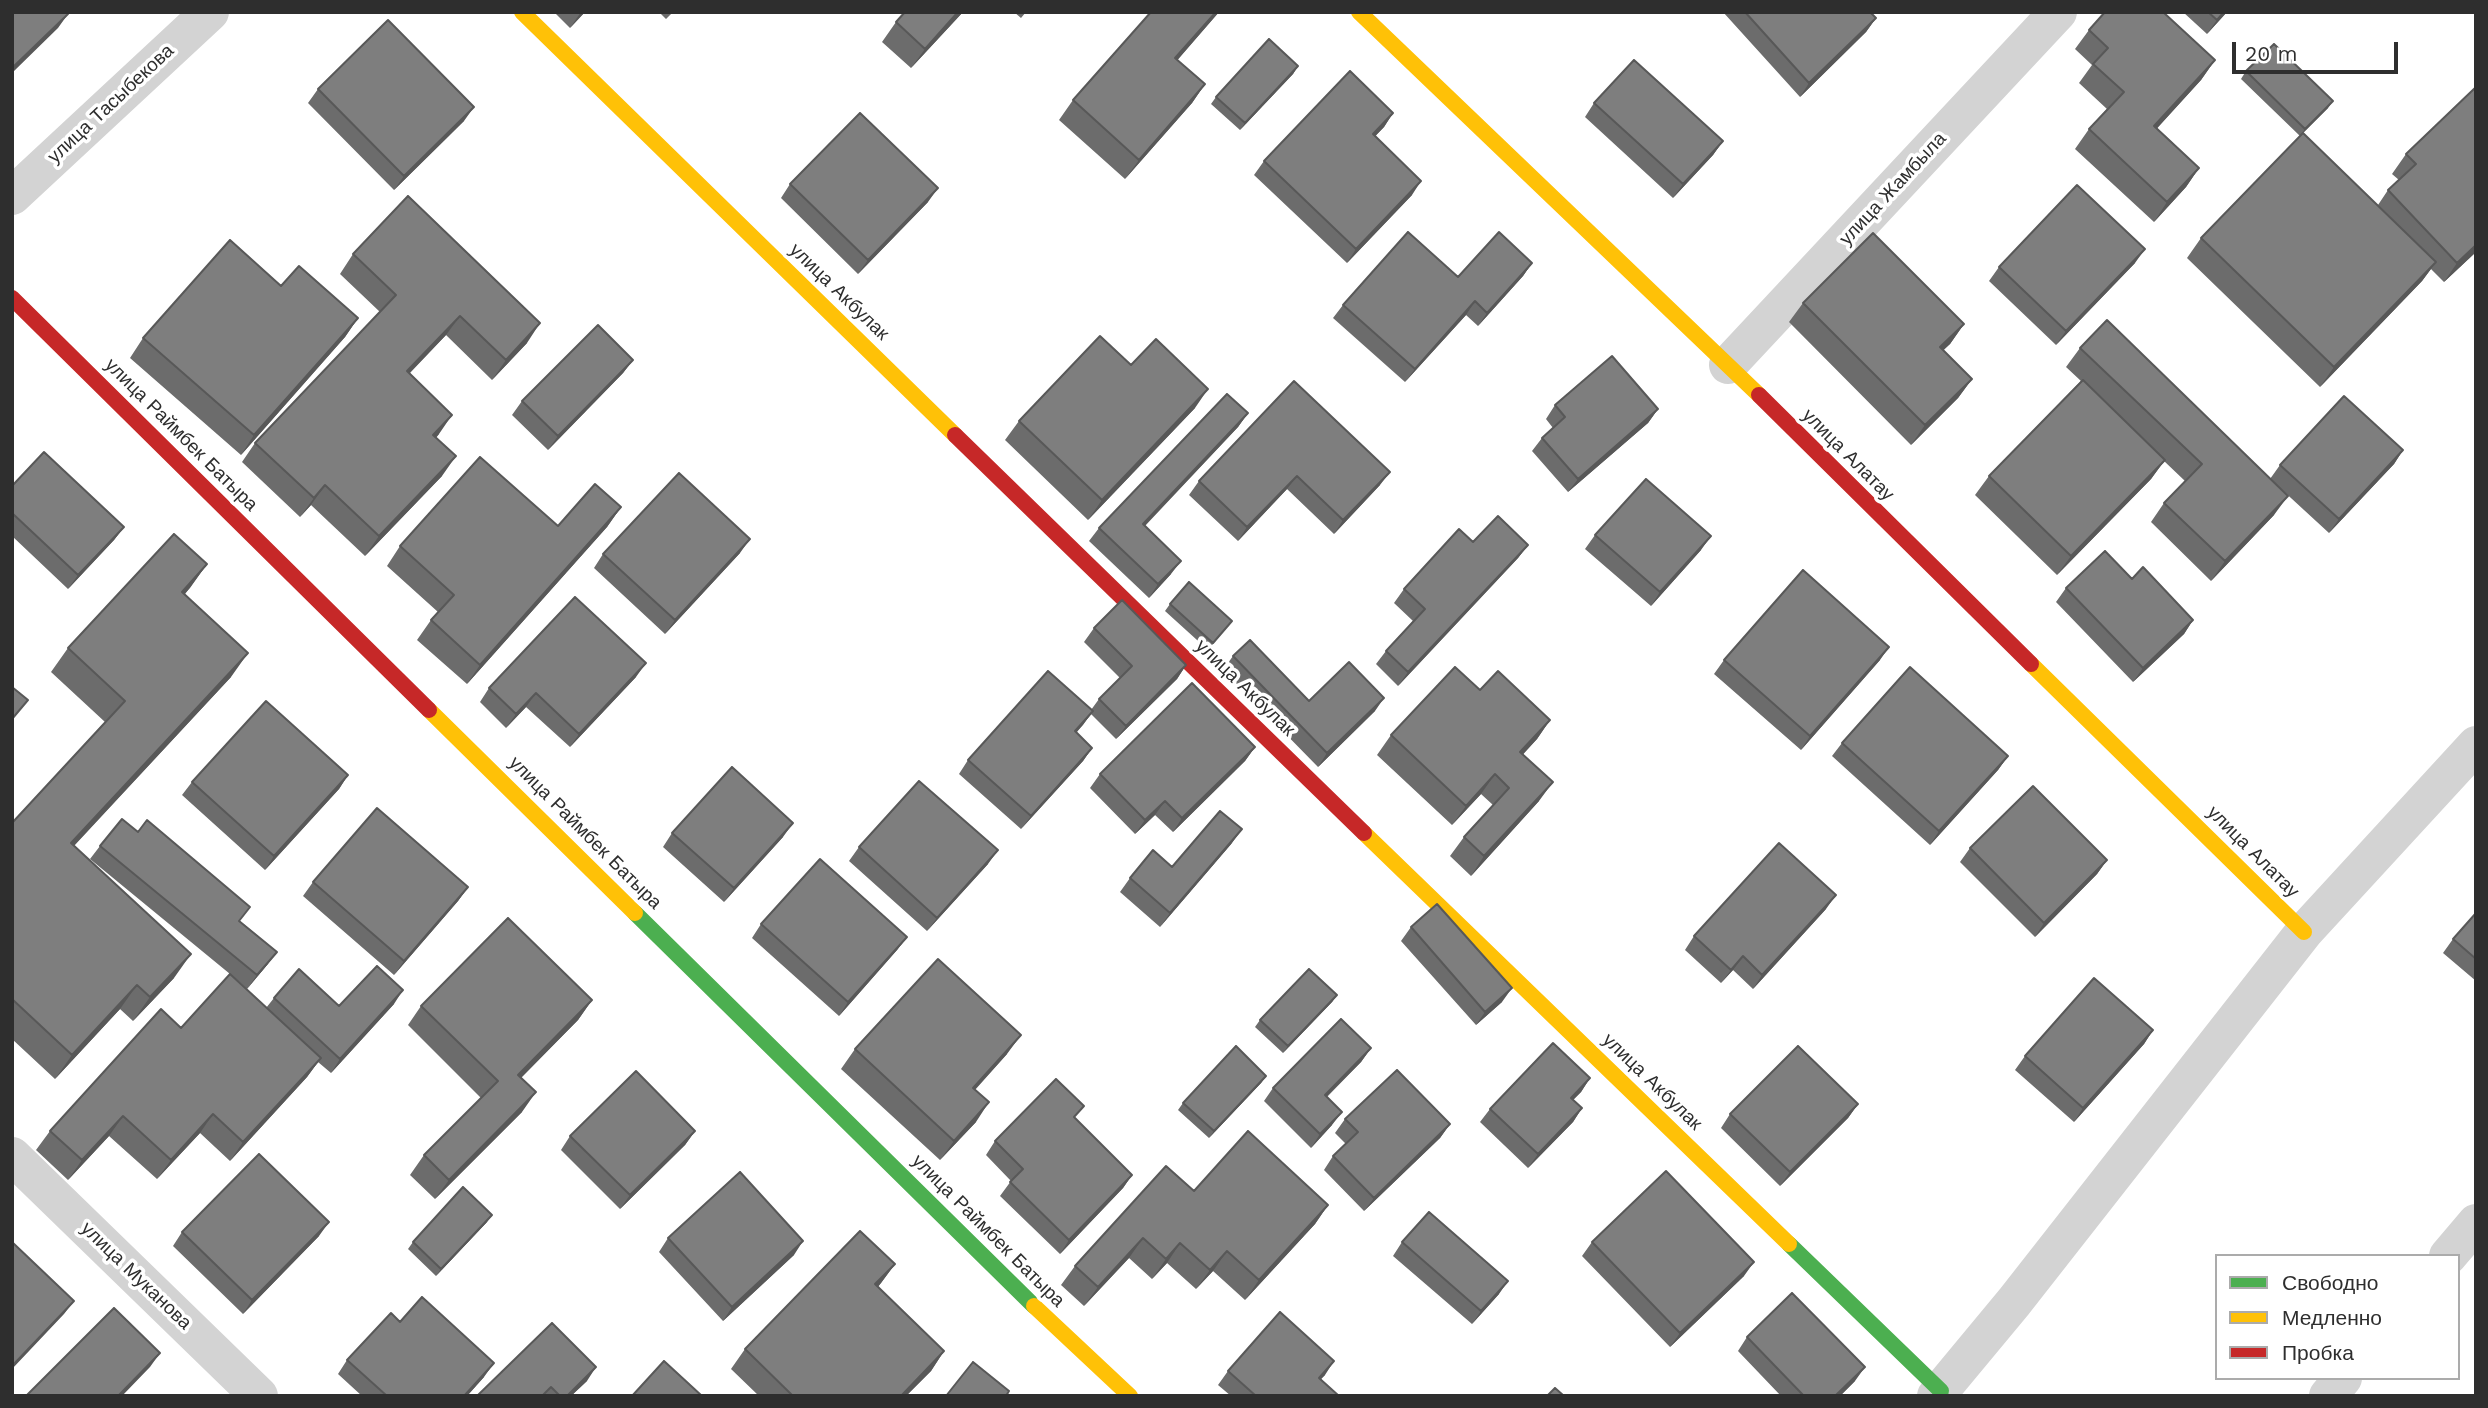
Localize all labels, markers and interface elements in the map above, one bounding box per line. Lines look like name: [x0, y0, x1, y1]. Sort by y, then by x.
scale bar: [2236, 28, 2402, 72]
street label: улица Тасыбекова: [43, 40, 179, 168]
text: 20 m: [2245, 41, 2297, 66]
street label: улица Жамбыла: [1835, 128, 1951, 250]
street label: улица Акбулак: [784, 239, 894, 345]
street label: улица Раймбек Батыра: [100, 354, 262, 516]
street label: улица Алатау: [1797, 404, 1899, 506]
street label: улица Акбулак: [1190, 635, 1300, 741]
street label: улица Раймбек Батыра: [504, 752, 666, 914]
street label: улица Алатау: [2202, 801, 2304, 903]
street label: улица Акбулак: [1597, 1029, 1707, 1135]
street label: улица Раймбек Батыра: [907, 1150, 1069, 1312]
street label: улица Муканова: [76, 1217, 196, 1335]
legend: [2215, 1254, 2460, 1380]
text: Свободно: [2282, 1270, 2379, 1295]
text: Медленно: [2282, 1305, 2382, 1330]
text: Пробка: [2282, 1340, 2354, 1365]

